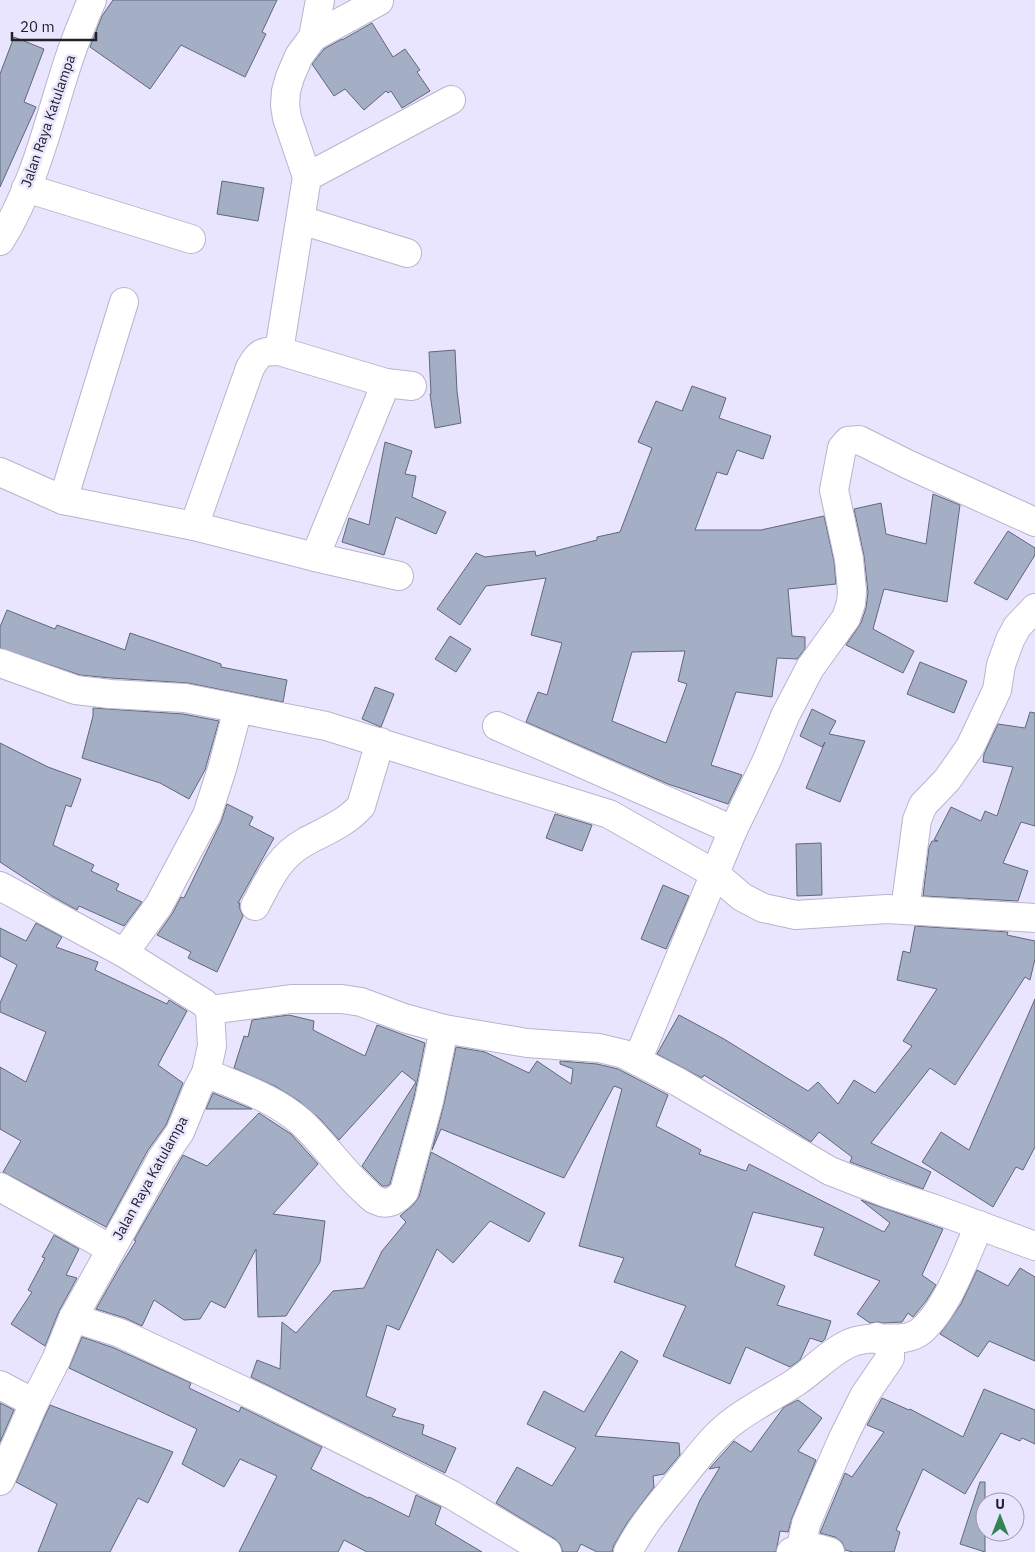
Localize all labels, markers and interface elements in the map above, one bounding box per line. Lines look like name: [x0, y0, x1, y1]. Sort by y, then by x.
scale bar: [12, 10, 96, 42]
text: 20 m: [20, 17, 55, 36]
street label: Jalan Raya Katulampa: [17, 52, 79, 190]
street label: Jalan Raya Katulampa: [108, 1112, 192, 1243]
north arrow: [975, 1492, 1025, 1542]
text: U: [995, 1495, 1005, 1513]

